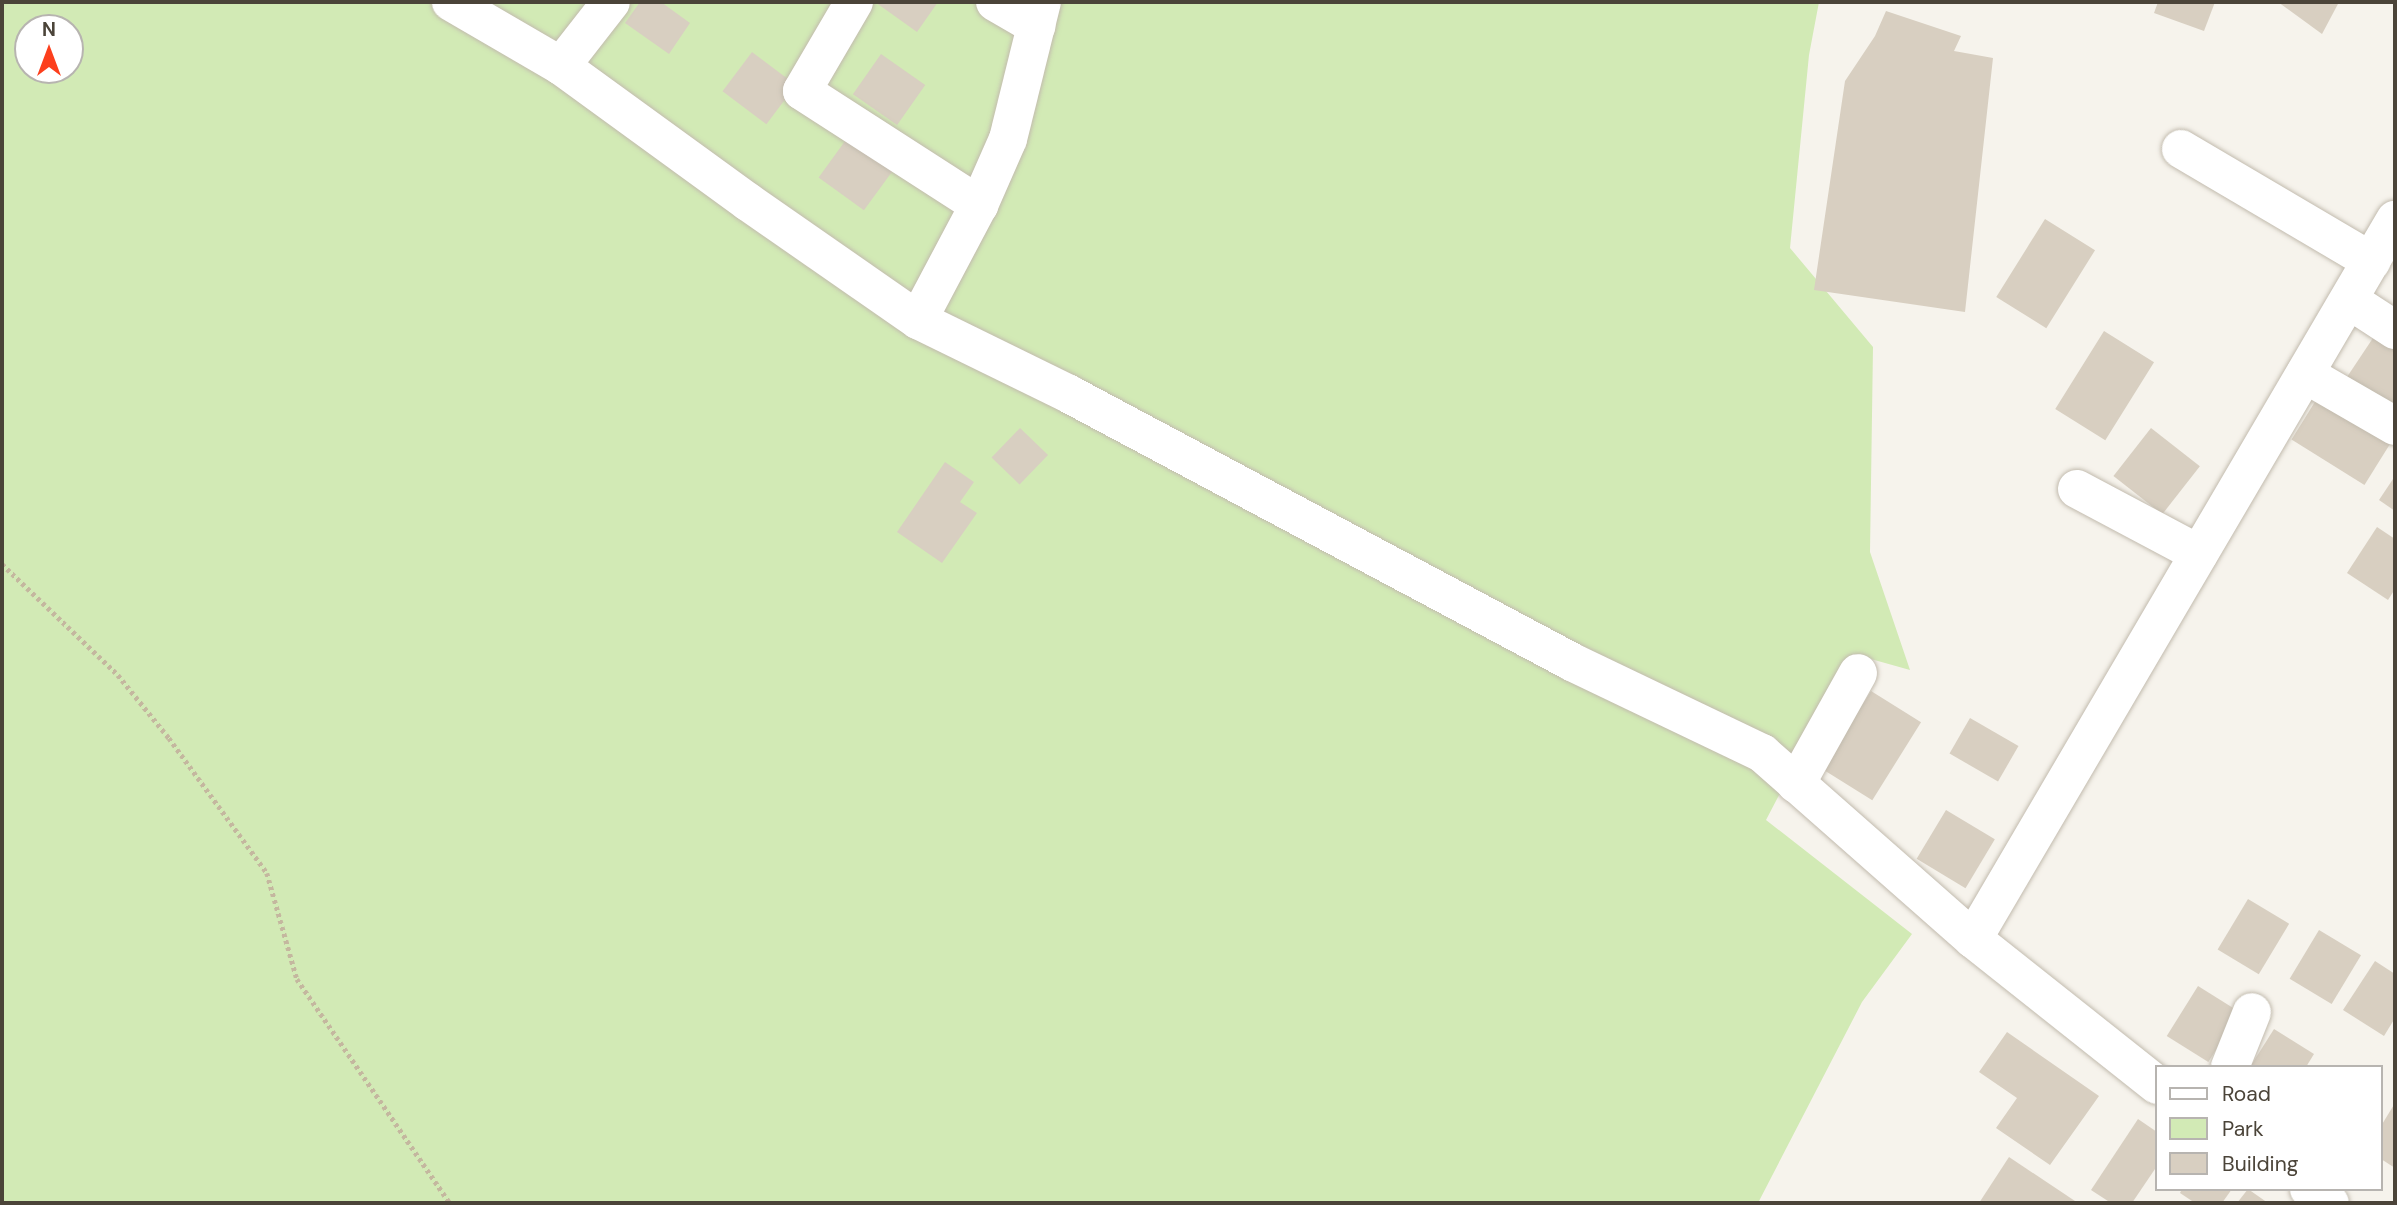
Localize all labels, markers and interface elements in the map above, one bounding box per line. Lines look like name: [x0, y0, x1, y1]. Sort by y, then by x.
north arrow: [14, 14, 84, 84]
text: N: [42, 17, 56, 42]
legend: [2156, 1065, 2383, 1191]
text: Road: [2222, 1080, 2271, 1108]
text: Park: [2222, 1115, 2263, 1143]
text: Building: [2222, 1150, 2298, 1178]

